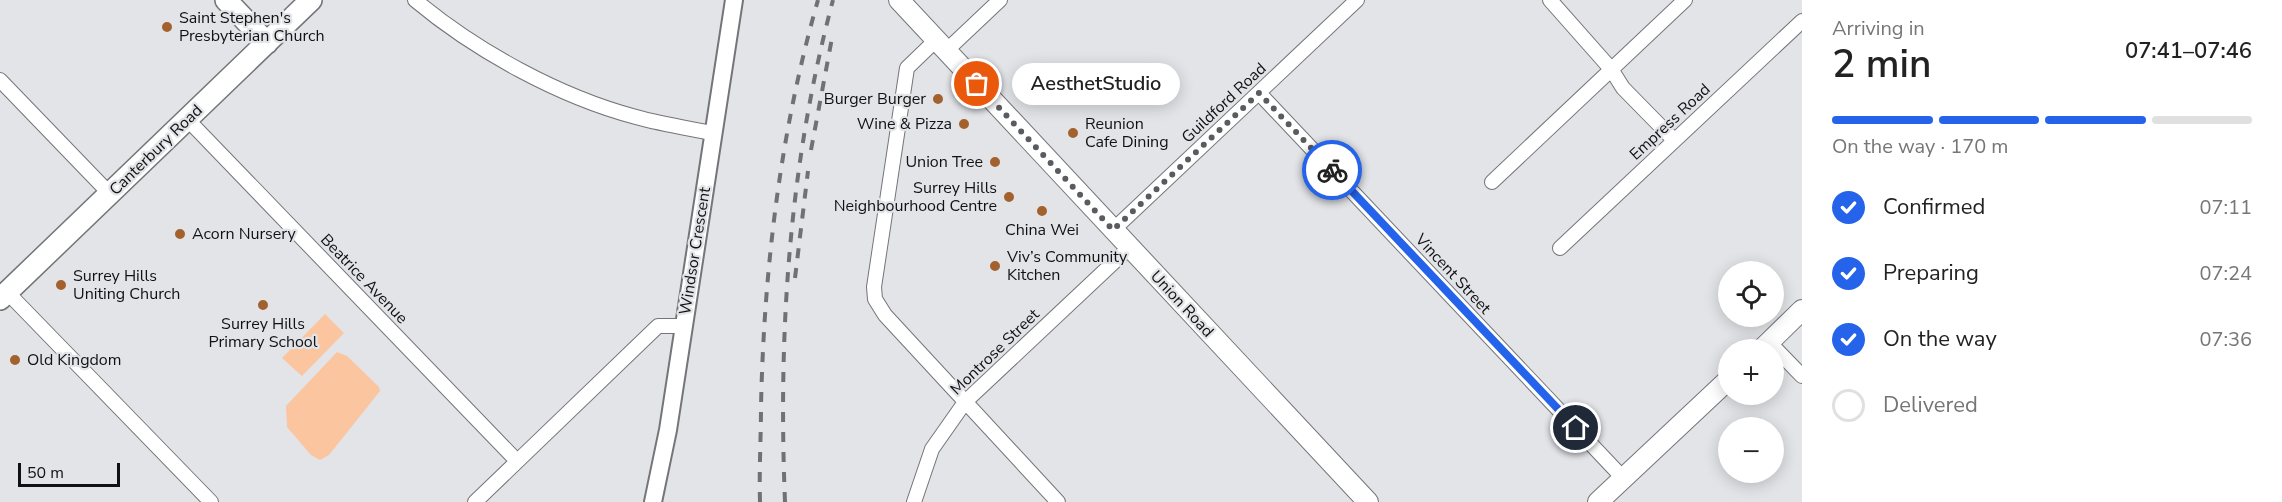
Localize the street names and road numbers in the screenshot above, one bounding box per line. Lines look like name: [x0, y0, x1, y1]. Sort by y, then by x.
street label: Guildford Road: [1177, 58, 1271, 148]
street label: Empress Road: [1625, 79, 1715, 165]
street label: Canterbury Road: [105, 100, 207, 200]
street label: Windsor Crescent: [674, 185, 716, 317]
street label: Vincent Street: [1409, 228, 1496, 319]
street label: Beatrice Avenue: [315, 229, 413, 329]
street label: Union Road: [1145, 266, 1219, 342]
street label: Montrose Street: [946, 304, 1045, 400]

